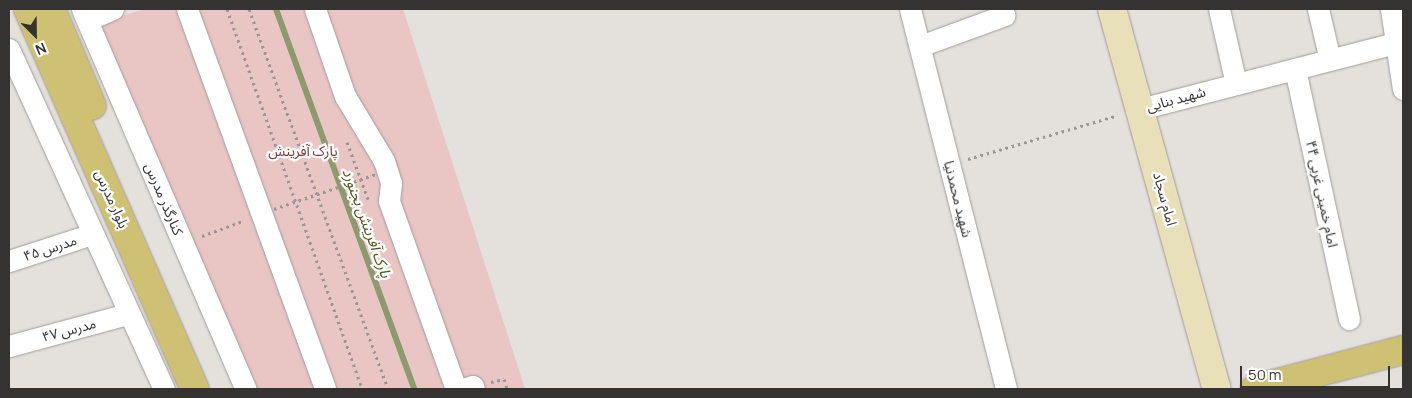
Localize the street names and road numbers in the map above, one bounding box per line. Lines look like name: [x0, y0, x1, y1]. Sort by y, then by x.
street label: شهید بنایی: [1145, 83, 1207, 115]
street label: امام خمینی غربی ۴۴: [1302, 139, 1342, 249]
street label: شهید محمدنیا: [940, 159, 976, 239]
street label: کنارگذر مدرس: [141, 160, 187, 238]
street label: بلوار مدرس: [92, 167, 132, 231]
street label: امام سجاد: [1150, 170, 1180, 228]
street label: مدرس ۴۵: [21, 231, 79, 265]
street label: مدرس ۴۷: [40, 315, 98, 345]

